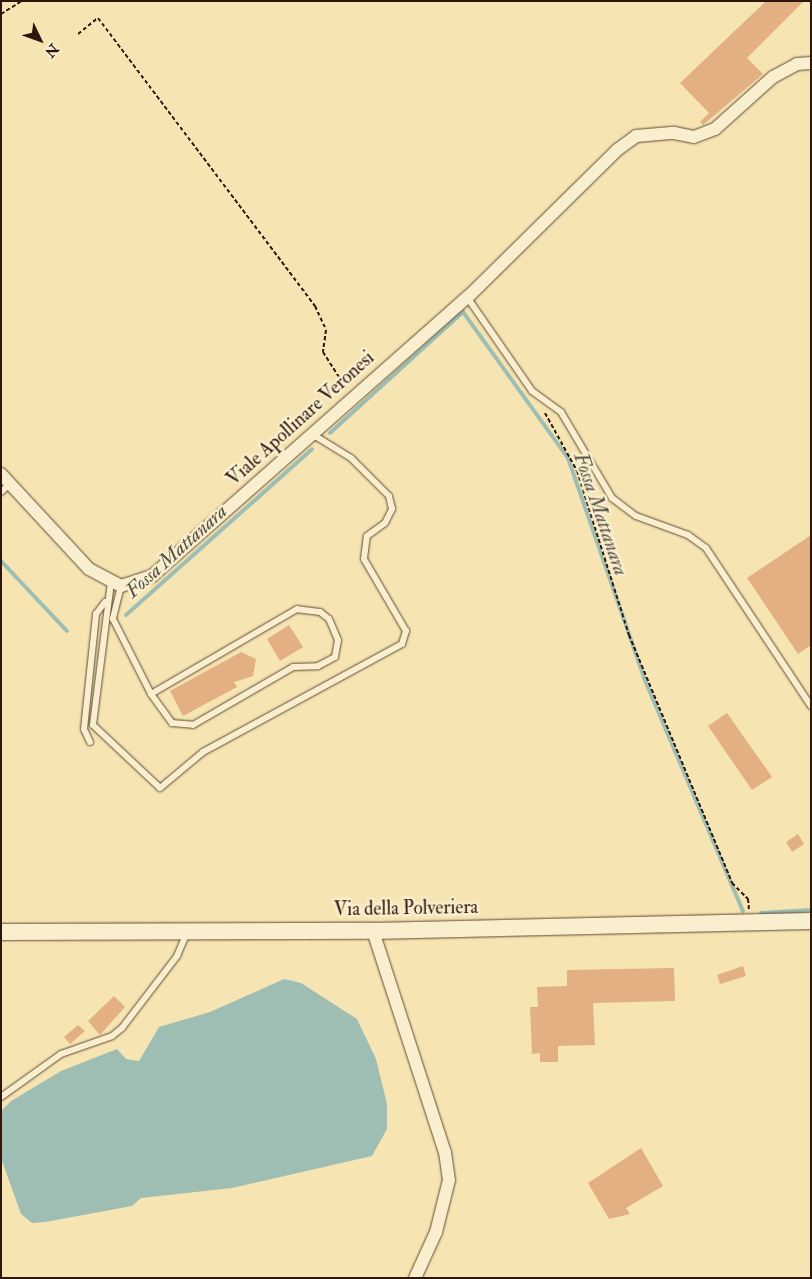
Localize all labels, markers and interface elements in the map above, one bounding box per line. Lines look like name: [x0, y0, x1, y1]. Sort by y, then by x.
north arrow: [15, 15, 65, 65]
text: N: [41, 40, 62, 61]
street label: Viale Apollinare Veronesi: [223, 347, 379, 491]
water label: Fossa Mattanara: [569, 449, 633, 579]
water label: Fossa Mattanara: [120, 499, 232, 603]
street label: Via della Polveriera: [334, 896, 478, 922]

